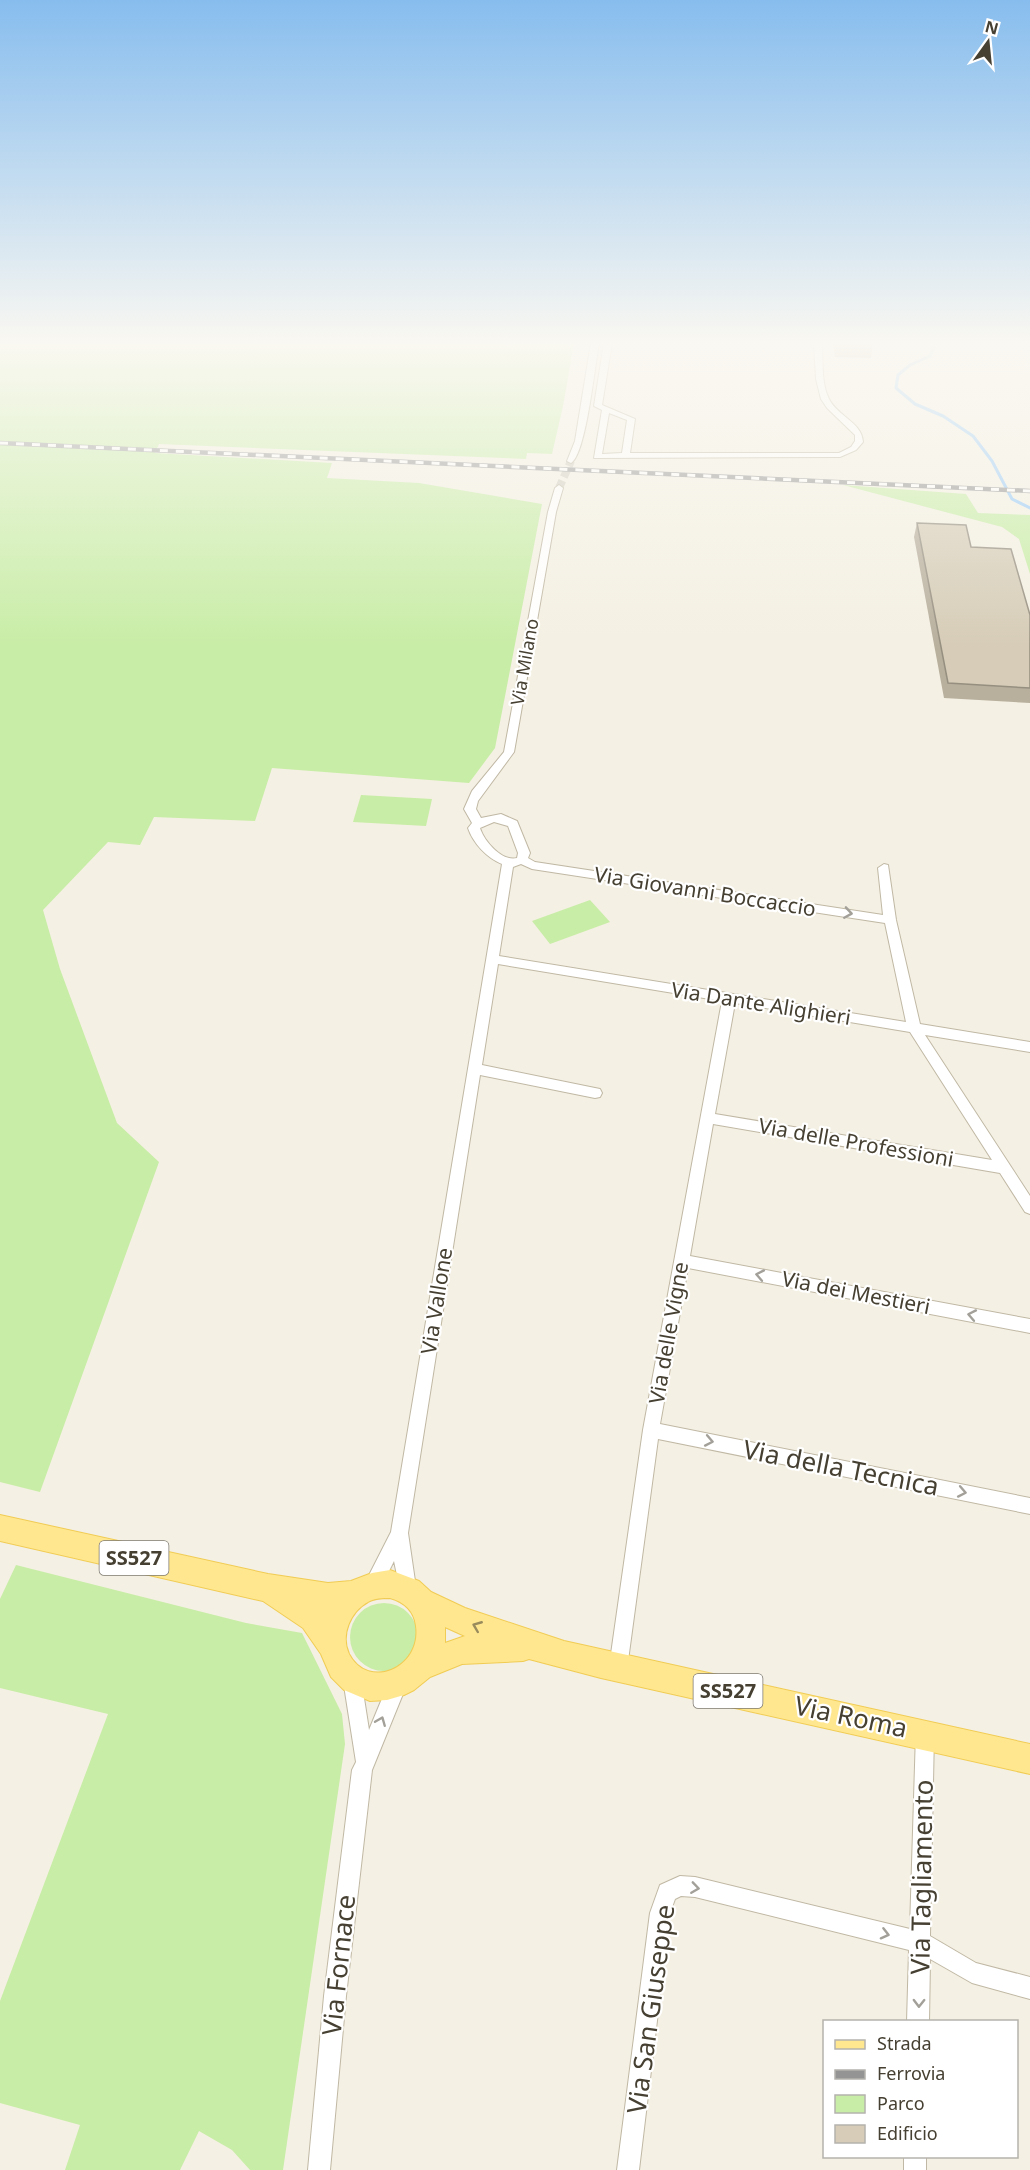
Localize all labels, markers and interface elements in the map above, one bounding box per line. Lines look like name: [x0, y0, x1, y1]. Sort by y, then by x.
north arrow: [958, 12, 1018, 72]
text: N: [983, 15, 1001, 40]
street label: Via Milano: [505, 616, 543, 707]
street label: Via Giovanni Boccaccio: [592, 860, 818, 922]
one-way arrow: [843, 907, 853, 919]
street label: Via Dante Alighieri: [669, 975, 853, 1031]
street label: Via delle Professioni: [756, 1111, 956, 1173]
street label: Via Vallone: [414, 1246, 458, 1356]
street label: Via delle Vigne: [642, 1260, 694, 1406]
street label: Via dei Mestieri: [780, 1264, 933, 1320]
one-way arrow: [755, 1269, 765, 1282]
one-way arrow: [968, 1309, 978, 1322]
street label: Via della Tecnica: [740, 1430, 942, 1504]
one-way arrow: [703, 1434, 713, 1447]
one-way arrow: [956, 1485, 966, 1498]
road number: SS527: [100, 1541, 168, 1575]
one-way arrow: [472, 1621, 483, 1633]
road number: SS527: [694, 1674, 762, 1708]
street label: Via Roma: [791, 1687, 911, 1746]
one-way arrow: [374, 1716, 386, 1727]
street label: Via Tagliamento: [901, 1779, 941, 1975]
one-way arrow: [691, 1881, 700, 1893]
street label: Via Fornace: [313, 1893, 363, 2037]
street label: Via San Giuseppe: [618, 1902, 683, 2116]
one-way arrow: [879, 1926, 889, 1939]
one-way arrow: [913, 1998, 925, 2007]
legend: [823, 2020, 1018, 2158]
text: Strada: [877, 2031, 932, 2055]
text: Ferrovia: [877, 2061, 945, 2085]
text: Parco: [877, 2091, 925, 2115]
text: Edificio: [877, 2121, 938, 2145]

